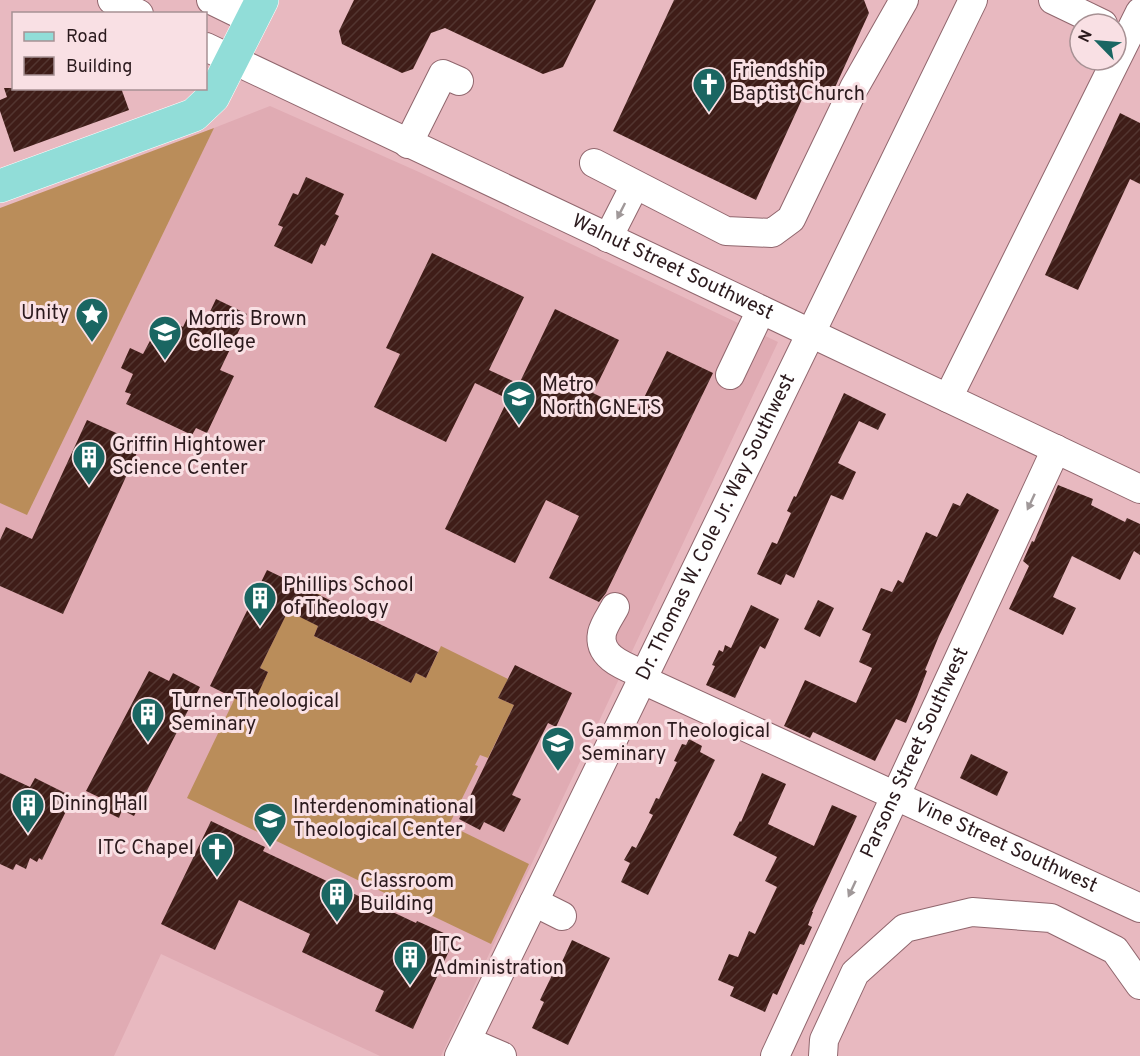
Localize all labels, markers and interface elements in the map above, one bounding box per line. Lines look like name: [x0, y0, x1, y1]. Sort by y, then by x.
legend: [12, 12, 207, 90]
north arrow: [1068, 12, 1128, 72]
text: Road: [66, 26, 108, 49]
text: N: [1075, 27, 1098, 46]
text: Building: [66, 56, 132, 79]
place label: Friendship Baptist Church: [732, 59, 865, 108]
church icon: Friendship Baptist Church: [691, 66, 727, 113]
one-way arrow: [617, 203, 626, 220]
street label: Walnut Street Southwest: [567, 209, 778, 327]
place icon: Unity: [74, 296, 110, 343]
place label: Unity: [21, 301, 69, 327]
place label: Morris Brown College: [188, 307, 307, 356]
school or university icon: Morris Brown College: [147, 314, 183, 361]
street label: Dr. Thomas W. Cole Jr. Way Southwest: [631, 370, 802, 685]
place label: Metro North GNETS: [542, 373, 662, 422]
school or university icon: Metro North GNETS: [501, 379, 537, 426]
place label: Griffin Hightower Science Center: [112, 433, 266, 482]
building icon: Griffin Hightower Science Center: [71, 439, 107, 486]
one-way arrow: [1027, 494, 1036, 511]
place label: Phillips School of Theology: [283, 573, 414, 622]
building icon: Phillips School of Theology: [242, 580, 278, 627]
street label: Parsons Street Southwest: [855, 643, 975, 863]
place label: Turner Theological Seminary: [171, 689, 339, 738]
building icon: Turner Theological Seminary: [130, 696, 166, 743]
place label: Gammon Theological Seminary: [581, 719, 770, 768]
school or university icon: Gammon Theological Seminary: [540, 725, 576, 772]
building icon: Dining Hall: [10, 787, 46, 834]
place label: Dining Hall: [51, 792, 148, 818]
street label: Vine Street Southwest: [910, 793, 1101, 900]
place label: Interdenominational Theological Center: [293, 795, 474, 844]
school or university icon: Interdenominational Theological Center: [252, 801, 288, 848]
church icon: ITC Chapel: [199, 831, 235, 878]
place label: ITC Chapel: [97, 836, 194, 862]
place label: Classroom Building: [360, 869, 454, 918]
building icon: Classroom Building: [319, 876, 355, 923]
one-way arrow: [848, 880, 857, 897]
place label: ITC Administration: [433, 933, 564, 982]
building icon: ITC Administration: [392, 939, 428, 986]

